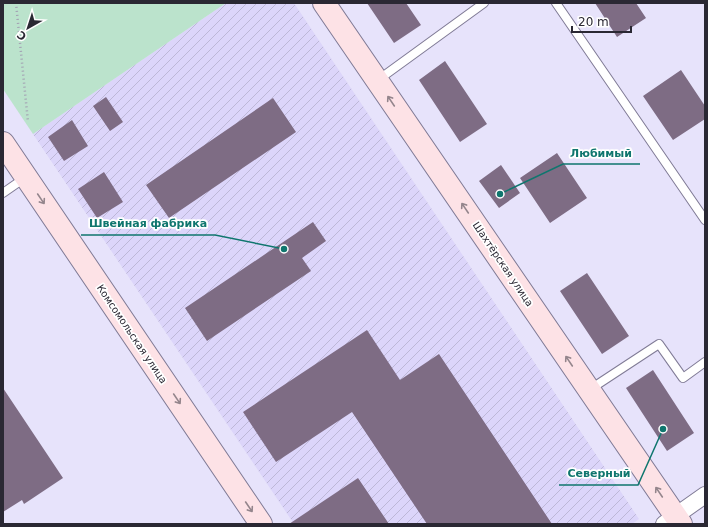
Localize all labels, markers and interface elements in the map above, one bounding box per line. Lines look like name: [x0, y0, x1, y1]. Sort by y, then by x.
north arrow: [8, 8, 48, 48]
scale bar: [572, 8, 631, 34]
text: 20 m: [578, 15, 609, 29]
text: С: [15, 28, 29, 43]
one-way arrow: [387, 95, 395, 106]
callout: Любимый: [563, 141, 640, 164]
text: Любимый: [570, 147, 632, 160]
one-way arrow: [37, 193, 45, 204]
one-way arrow: [460, 202, 468, 214]
callout: Швейная фабрика: [81, 212, 215, 235]
text: Швейная фабрика: [89, 217, 207, 230]
street label: Шахтёрская улица: [471, 220, 535, 308]
street label: Комсомольская улица: [95, 282, 169, 386]
one-way arrow: [565, 356, 574, 367]
one-way arrow: [173, 393, 181, 405]
callout: Северный: [559, 462, 638, 485]
text: Северный: [567, 467, 631, 480]
one-way arrow: [654, 486, 662, 498]
one-way arrow: [246, 501, 254, 513]

